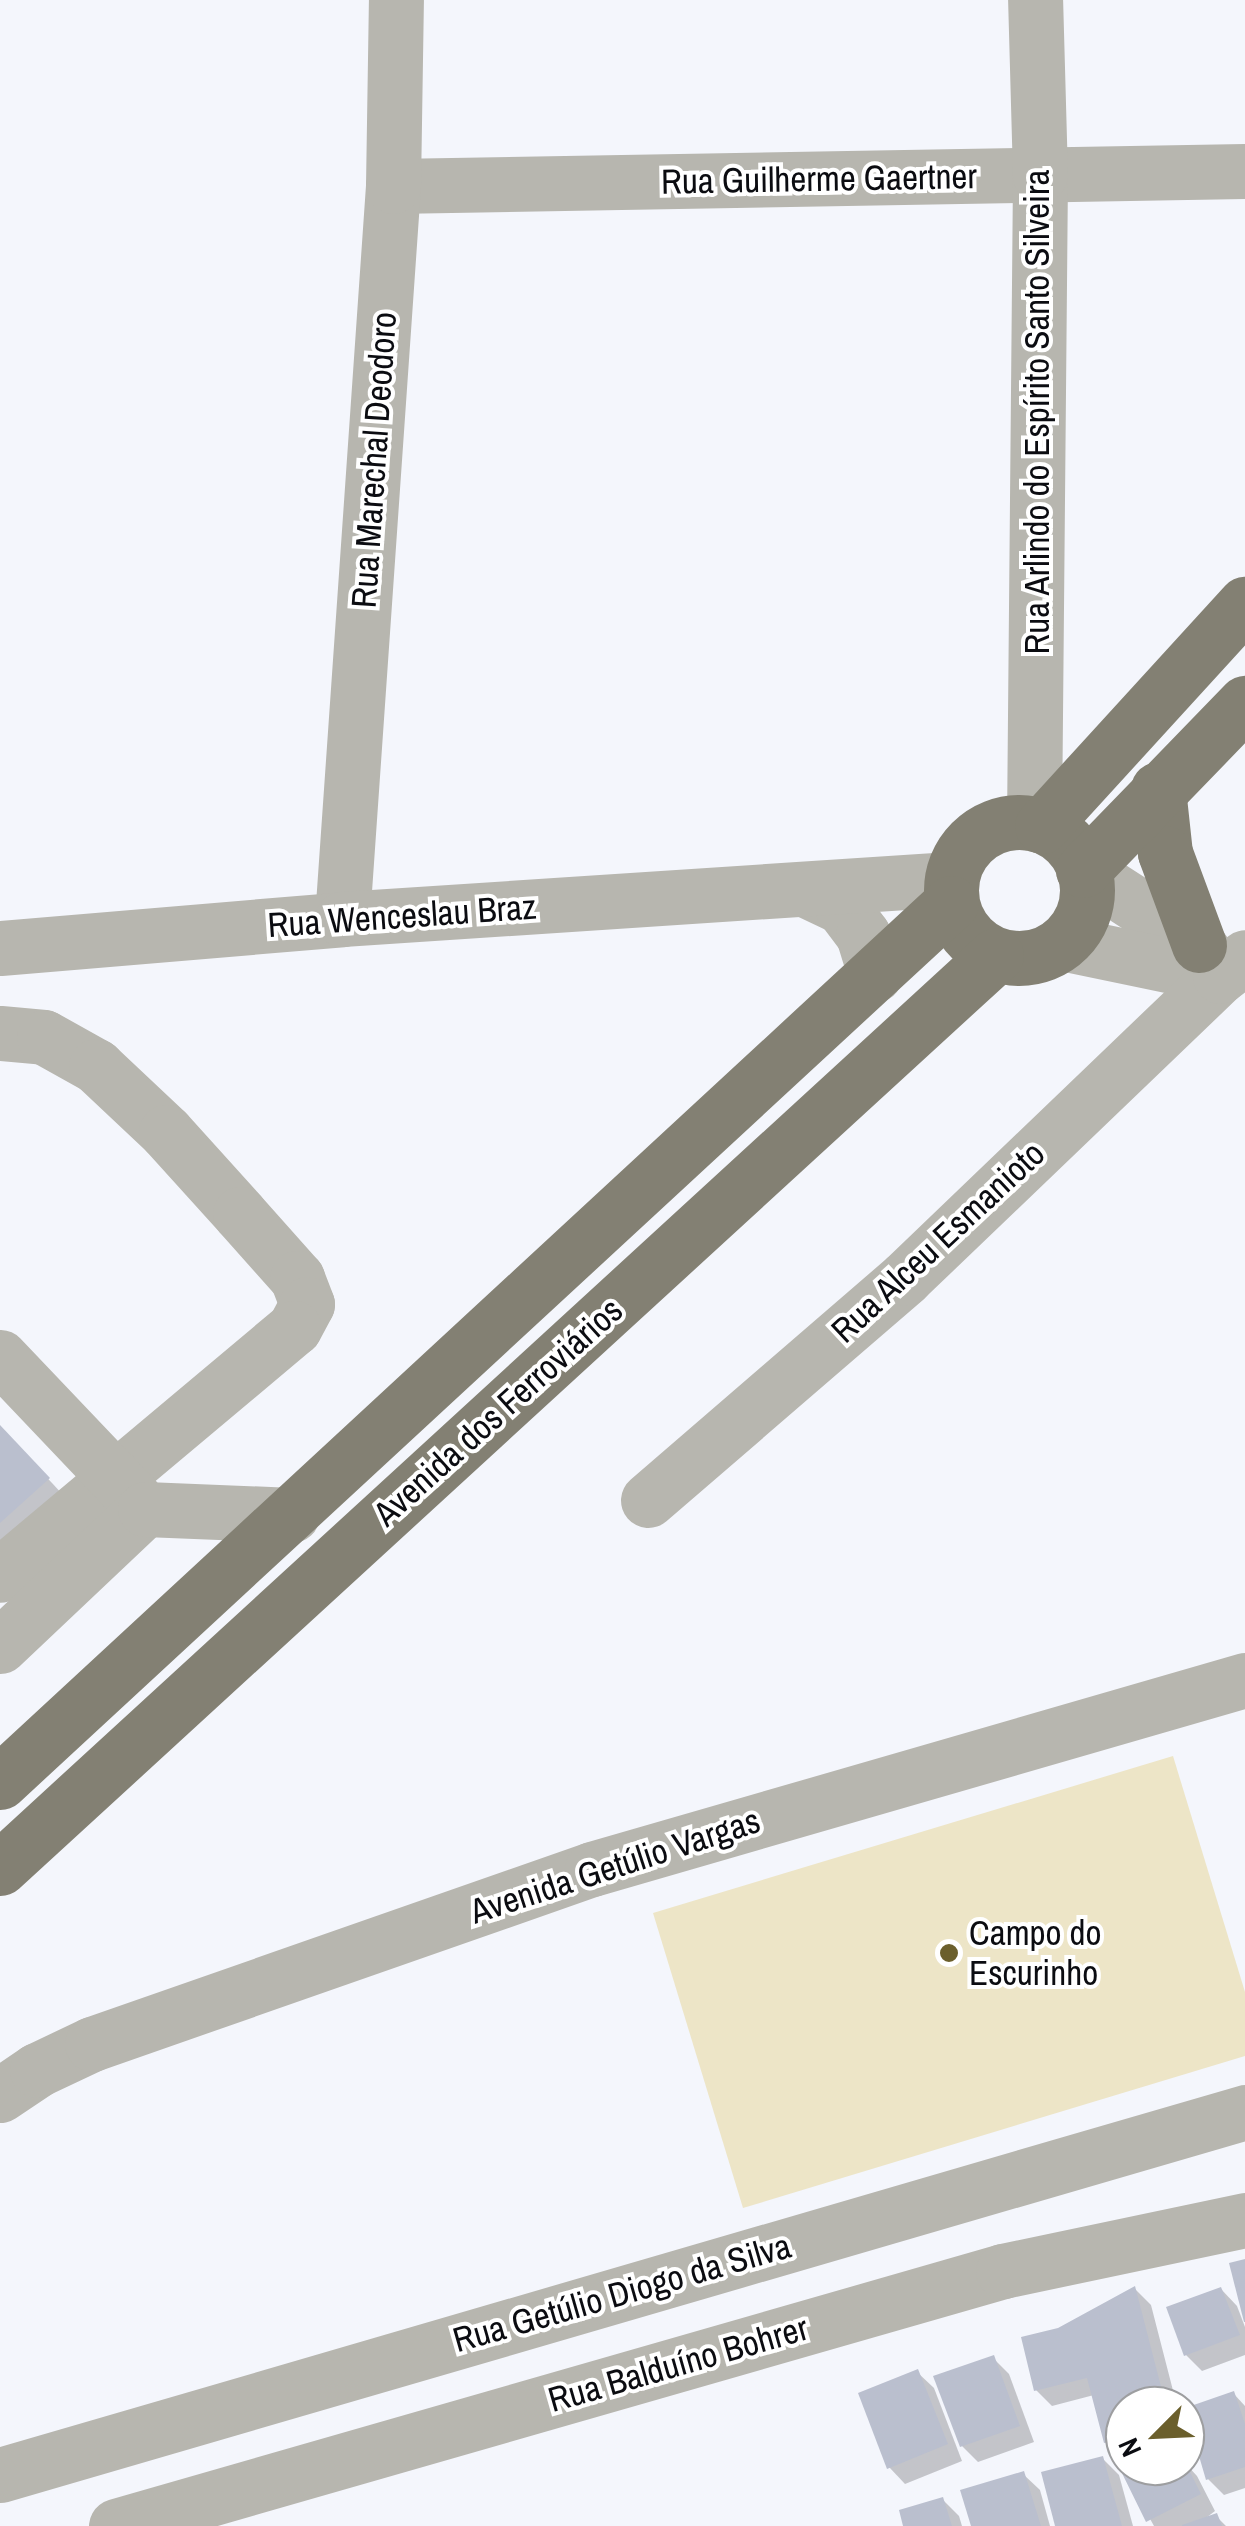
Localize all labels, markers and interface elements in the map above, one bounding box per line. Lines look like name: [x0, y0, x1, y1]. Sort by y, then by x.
street label: Rua Guilherme Gaertner: [661, 155, 977, 203]
street label: Rua Arlindo do Espírito Santo Silveira: [1016, 169, 1058, 655]
street label: Rua Marechal Deodoro: [343, 311, 405, 609]
street label: Rua Wenceslau Braz: [266, 886, 538, 946]
street label: Rua Alceu Esmanioto: [822, 1132, 1054, 1352]
street label: Avenida dos Ferroviários: [365, 1289, 631, 1535]
street label: Avenida Getúlio Vargas: [465, 1799, 765, 1933]
place label: Campo do Escurinho: [969, 1912, 1101, 1994]
marker: Campo do Escurinho: [938, 1942, 960, 1964]
street label: Rua Getúlio Diogo da Silva: [448, 2225, 796, 2361]
street label: Rua Balduíno Bohrer: [543, 2307, 813, 2421]
north arrow: [1105, 2386, 1205, 2486]
text: N: [1109, 2432, 1150, 2463]

